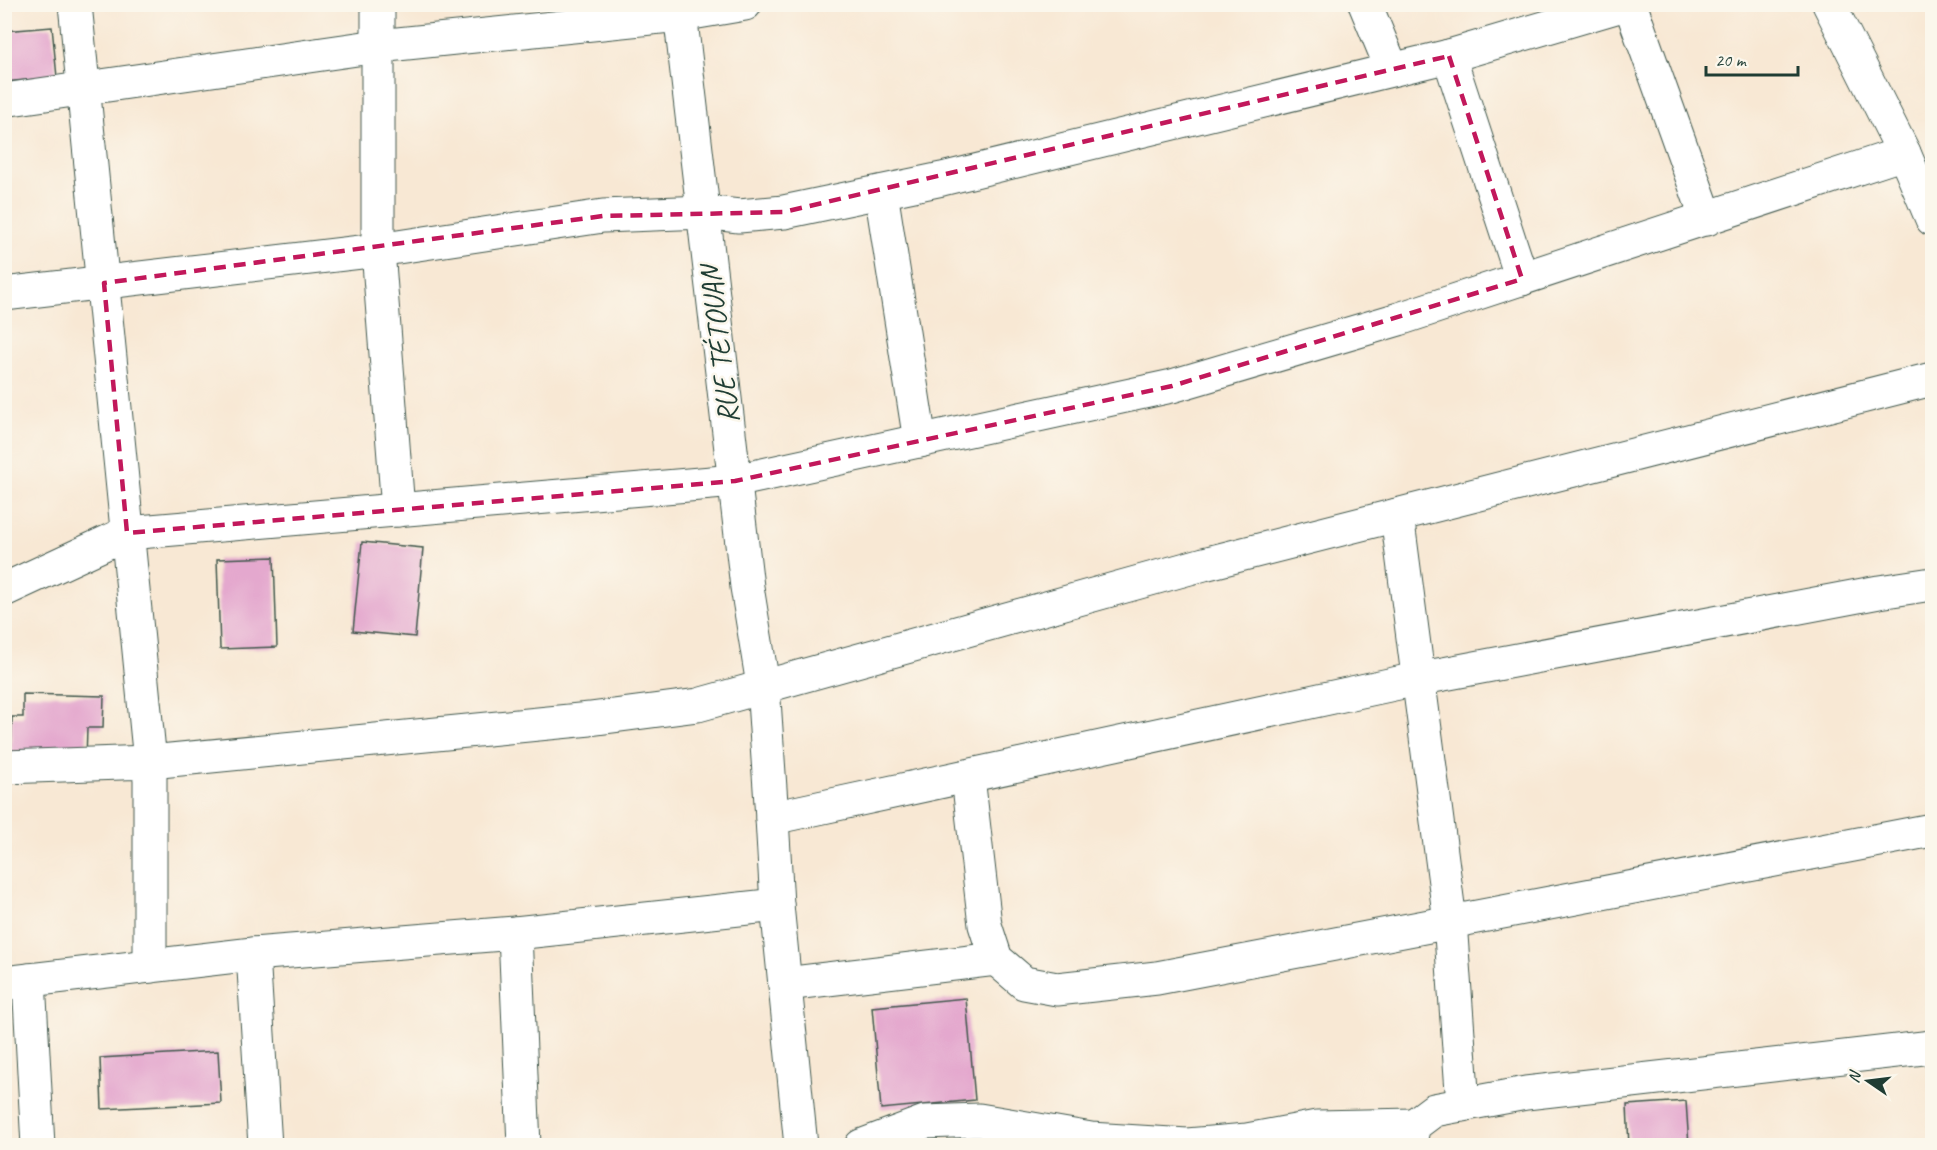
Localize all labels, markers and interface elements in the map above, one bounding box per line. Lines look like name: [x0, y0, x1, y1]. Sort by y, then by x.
scale bar: [1706, 39, 1798, 77]
text: 20 m: [1715, 49, 1748, 71]
street label: RUE TÉTOUAN: [690, 260, 747, 426]
north arrow: [1838, 1051, 1898, 1111]
text: N: [1844, 1067, 1866, 1085]

